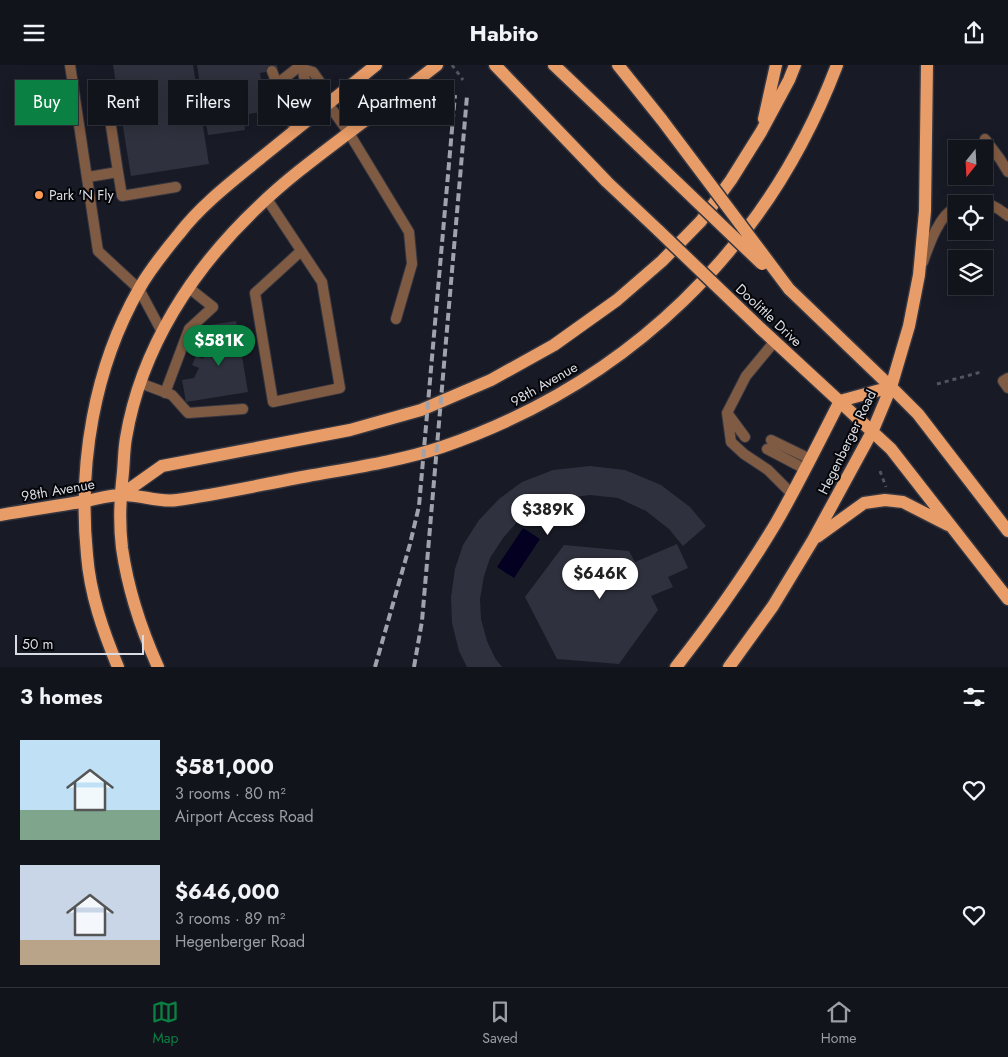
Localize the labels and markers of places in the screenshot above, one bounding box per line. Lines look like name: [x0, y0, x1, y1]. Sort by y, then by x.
place label: Park 'N Fly: [49, 185, 114, 205]
marker: Park 'N Fly: [33, 189, 45, 201]
pin: $581K: [184, 325, 254, 367]
pin: $389K: [513, 493, 583, 536]
pin: $646K: [565, 557, 635, 600]

